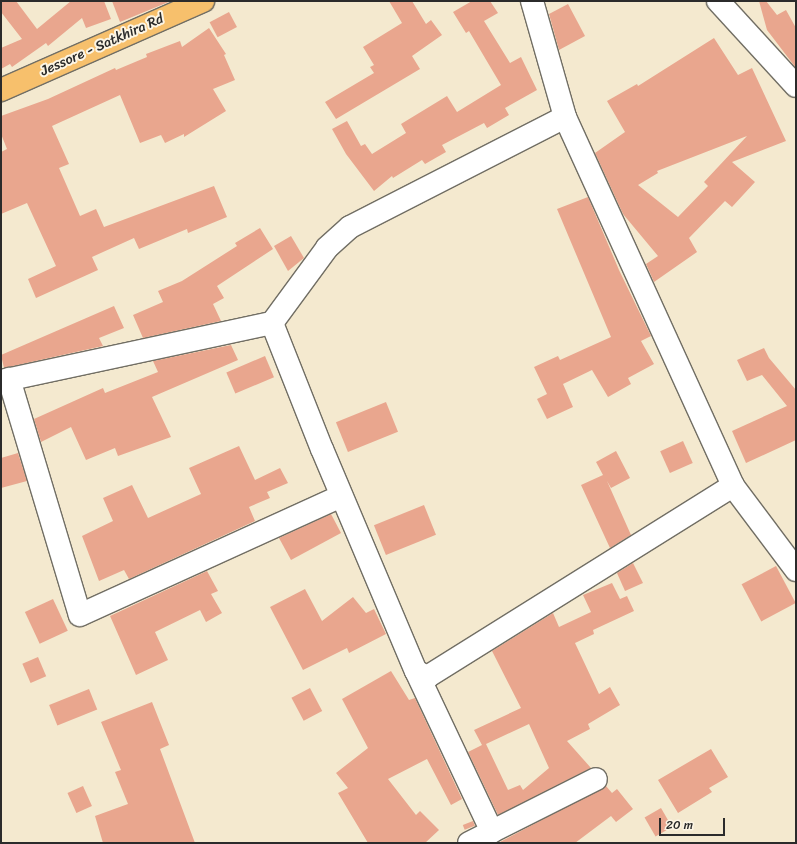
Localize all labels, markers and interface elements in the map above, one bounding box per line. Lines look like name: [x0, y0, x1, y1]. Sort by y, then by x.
street label: Jessore - Satkhira Rd: [38, 10, 166, 80]
scale bar: [661, 810, 727, 836]
text: 20 m: [666, 814, 693, 836]

